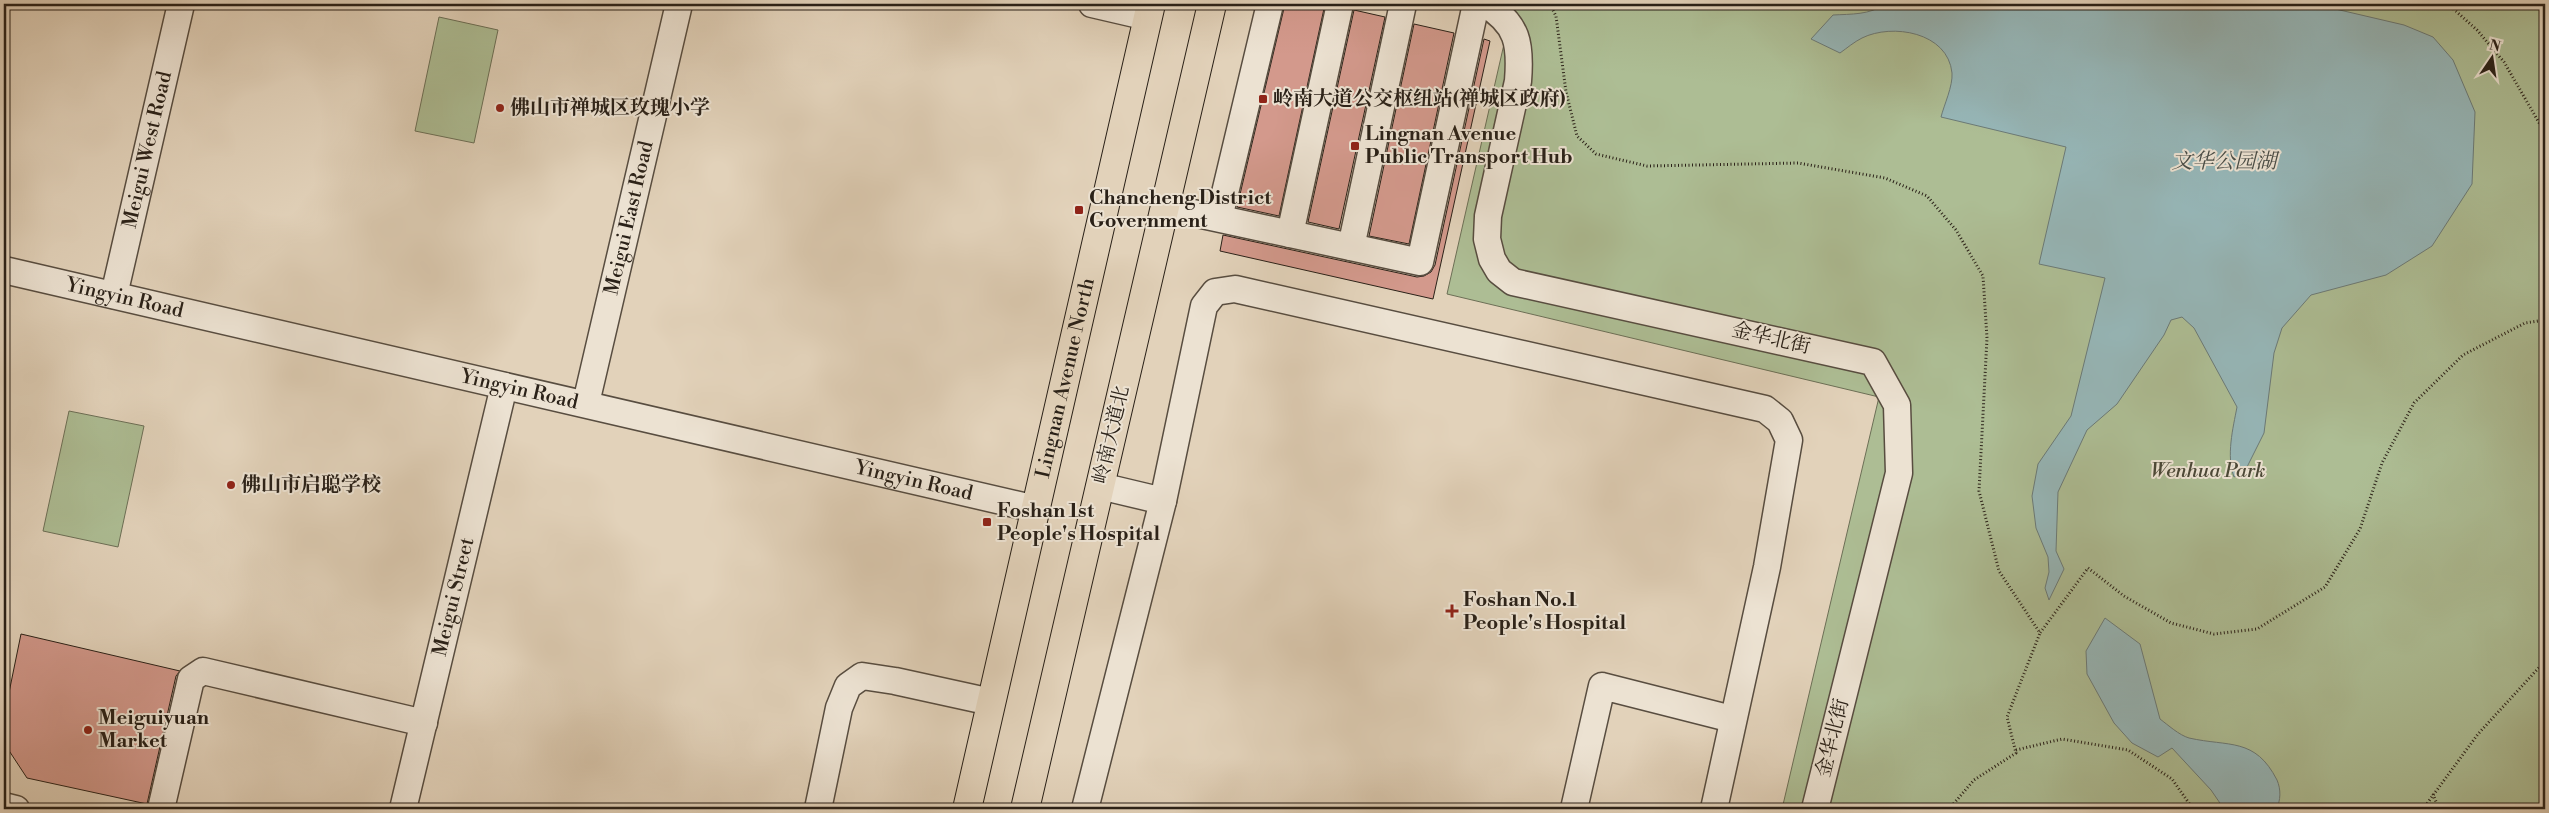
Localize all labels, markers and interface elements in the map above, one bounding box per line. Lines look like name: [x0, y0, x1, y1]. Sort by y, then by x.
north arrow: [2466, 32, 2516, 82]
text: N: [2487, 36, 2502, 56]
street label: Meigui West Road: [117, 68, 178, 231]
place label: 岭南大道公交枢纽站(禅城区政府): [1273, 87, 1565, 112]
marker: 岭南大道公交枢纽站(禅城区政府): [1257, 93, 1269, 105]
place label: 佛山市禅城区玫瑰小学: [510, 96, 710, 121]
marker: 佛山市禅城区玫瑰小学: [494, 102, 506, 114]
place label: Lingnan Avenue Public Transport Hub: [1365, 122, 1573, 170]
street label: Meigui East Road: [599, 138, 659, 297]
marker: Lingnan Avenue Public Transport Hub: [1349, 140, 1361, 152]
water label: 文华公园湖: [2172, 149, 2280, 175]
place label: Chancheng District Government: [1089, 186, 1272, 234]
marker: Chancheng District Government: [1073, 204, 1085, 216]
street label: Yingyin Road: [63, 272, 187, 324]
street label: Lingnan Avenue North: [1030, 275, 1100, 481]
street label: 金华北街: [1729, 318, 1813, 360]
street label: Yingyin Road: [457, 363, 581, 415]
street label: 岭南大道北: [1089, 383, 1135, 487]
street label: Yingyin Road: [852, 455, 976, 507]
park label: Wenhua Park: [2151, 459, 2265, 484]
place label: 佛山市启聪学校: [241, 473, 381, 498]
marker: 佛山市启聪学校: [225, 479, 237, 491]
place label: Foshan 1st People's Hospital: [997, 499, 1160, 547]
marker: Foshan 1st People's Hospital: [981, 516, 993, 528]
street label: Meigui Street: [427, 535, 480, 659]
place label: Foshan No.1 People's Hospital: [1463, 588, 1626, 636]
marker: Foshan No.1 People's Hospital: [1445, 604, 1459, 618]
street label: 金华北街: [1811, 696, 1855, 780]
place label: Meiguiyuan Market: [98, 706, 210, 754]
marker: Meiguiyuan Market: [82, 724, 94, 736]

